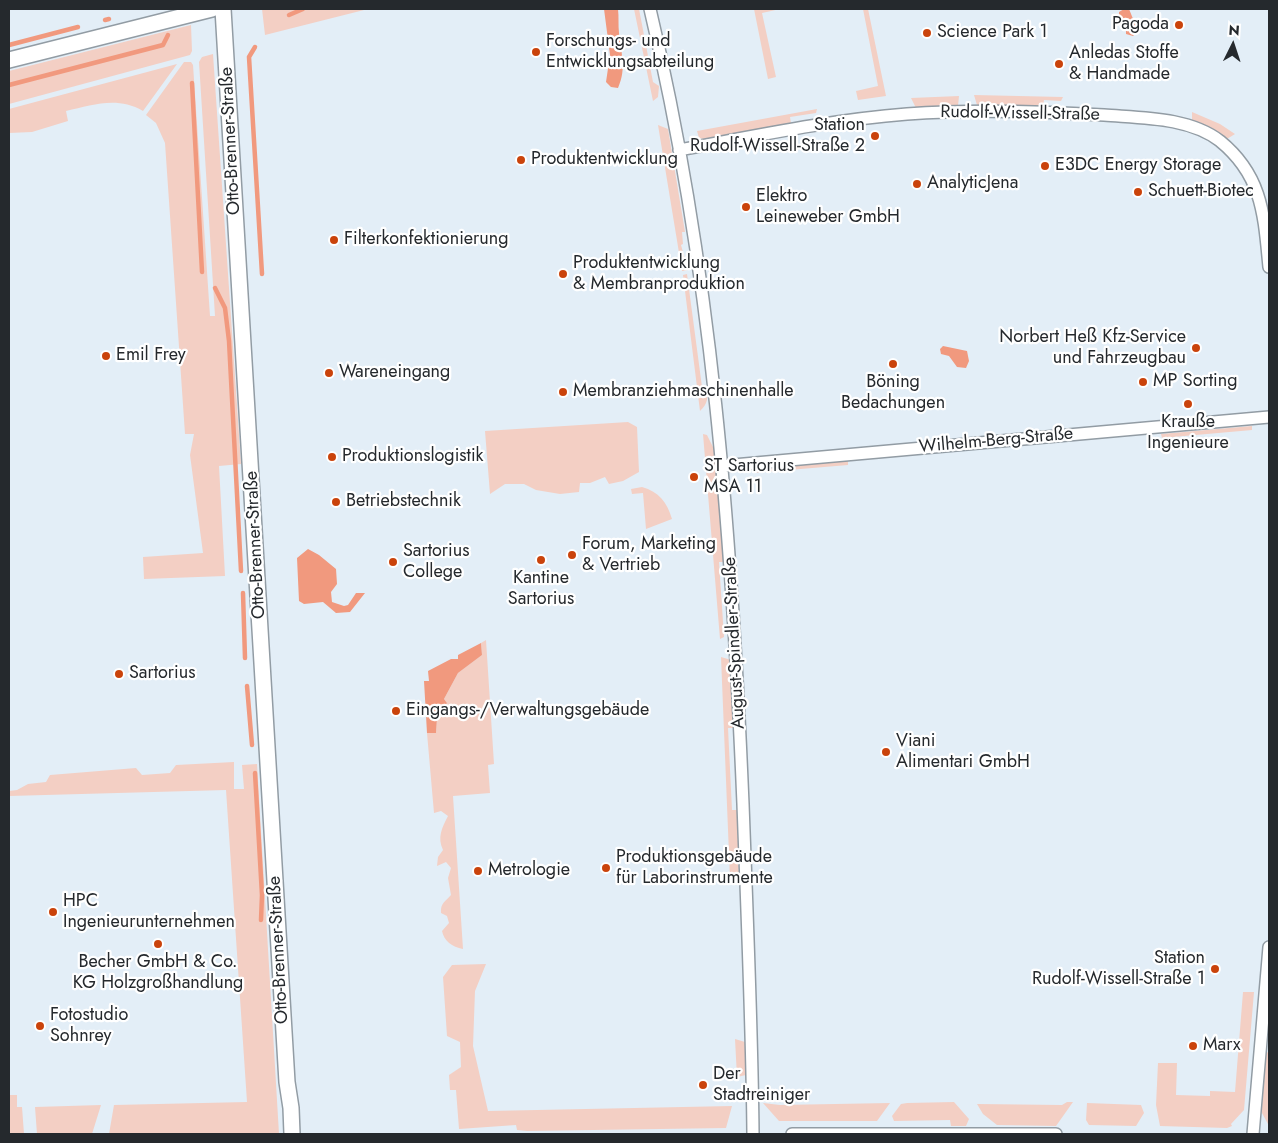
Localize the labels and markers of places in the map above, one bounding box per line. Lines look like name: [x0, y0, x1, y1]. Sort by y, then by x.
place label: Pagoda: [1112, 14, 1169, 36]
marker: Pagoda: [1173, 19, 1185, 31]
place label: Science Park 1: [937, 22, 1048, 44]
marker: Science Park 1: [921, 27, 933, 39]
place label: Forschungs- und Entwicklungsabteilung: [546, 31, 714, 74]
place label: Anledas Stoffe & Handmade: [1069, 43, 1179, 86]
marker: Forschungs- und Entwicklungsabteilung: [530, 46, 542, 58]
marker: Anledas Stoffe & Handmade: [1053, 58, 1065, 70]
place label: Station Rudolf-Wissell-Straße 2: [690, 115, 865, 158]
marker: Station Rudolf-Wissell-Straße 2: [869, 130, 881, 142]
place label: Produktentwicklung: [531, 149, 678, 171]
marker: Produktentwicklung: [515, 154, 527, 166]
place label: E3DC Energy Storage: [1055, 155, 1221, 177]
marker: E3DC Energy Storage: [1039, 160, 1051, 172]
place label: AnalyticJena: [927, 173, 1018, 195]
marker: AnalyticJena: [911, 178, 923, 190]
place label: Schuett-Biotec: [1148, 181, 1254, 203]
place label: Elektro Leineweber GmbH: [756, 186, 900, 228]
marker: Schuett-Biotec: [1132, 186, 1144, 198]
marker: Elektro Leineweber GmbH: [740, 201, 752, 213]
place label: Filterkonfektionierung: [344, 229, 508, 251]
marker: Filterkonfektionierung: [328, 234, 340, 246]
place label: Produktentwicklung & Membranproduktion: [573, 253, 745, 296]
marker: Produktentwicklung & Membranproduktion: [557, 268, 569, 280]
place label: Norbert Heß Kfz-Service und Fahrzeugbau: [999, 327, 1186, 369]
marker: Norbert Heß Kfz-Service und Fahrzeugbau: [1190, 342, 1202, 354]
place label: Emil Frey: [116, 345, 186, 367]
marker: Emil Frey: [100, 350, 112, 362]
marker: Böning Bedachungen: [887, 358, 899, 370]
place label: Wareneingang: [339, 362, 450, 384]
marker: Wareneingang: [323, 367, 335, 379]
place label: MP Sorting: [1153, 371, 1237, 393]
place label: Böning Bedachungen: [841, 372, 945, 414]
marker: MP Sorting: [1137, 376, 1149, 388]
place label: Membranziehmaschinenhalle: [573, 381, 794, 403]
marker: Membranziehmaschinenhalle: [557, 386, 569, 398]
marker: Krauße Ingenieure: [1182, 398, 1194, 410]
place label: Krauße Ingenieure: [1147, 412, 1229, 454]
place label: Produktionslogistik: [342, 446, 483, 468]
marker: Produktionslogistik: [326, 451, 338, 463]
place label: ST Sartorius MSA 11: [704, 456, 794, 498]
marker: ST Sartorius MSA 11: [688, 471, 700, 483]
place label: Betriebstechnik: [346, 491, 461, 513]
marker: Betriebstechnik: [330, 496, 342, 508]
place label: Forum, Marketing & Vertrieb: [582, 534, 716, 576]
place label: Sartorius College: [403, 541, 469, 584]
marker: Forum, Marketing & Vertrieb: [566, 549, 578, 561]
marker: Kantine Sartorius: [535, 554, 547, 566]
marker: Sartorius College: [387, 556, 399, 568]
place label: Kantine Sartorius: [508, 568, 574, 610]
place label: Sartorius: [129, 663, 195, 685]
marker: Sartorius: [113, 668, 125, 680]
place label: Eingangs-/Verwaltungsgebäude: [406, 700, 649, 722]
marker: Eingangs-/Verwaltungsgebäude: [390, 705, 402, 717]
place label: Viani Alimentari GmbH: [896, 731, 1030, 774]
marker: Viani Alimentari GmbH: [880, 746, 892, 758]
place label: Produktionsgebäude für Laborinstrumente: [616, 847, 773, 890]
place label: Metrologie: [488, 860, 570, 882]
marker: Produktionsgebäude für Laborinstrumente: [600, 862, 612, 874]
marker: Metrologie: [472, 865, 484, 877]
place label: HPC Ingenieurunternehmen: [63, 891, 235, 934]
marker: HPC Ingenieurunternehmen: [47, 906, 59, 918]
marker: Becher GmbH & Co. KG Holzgroßhandlung: [152, 938, 164, 950]
place label: Station Rudolf-Wissell-Straße 1: [1032, 948, 1205, 991]
place label: Becher GmbH & Co. KG Holzgroßhandlung: [73, 952, 243, 994]
marker: Station Rudolf-Wissell-Straße 1: [1209, 963, 1221, 975]
place label: Fotostudio Sohnrey: [50, 1005, 128, 1048]
marker: Fotostudio Sohnrey: [34, 1020, 46, 1032]
place label: Marx: [1203, 1035, 1241, 1057]
marker: Marx: [1187, 1040, 1199, 1052]
place label: Der Stadtreiniger: [713, 1064, 810, 1106]
marker: Der Stadtreiniger: [697, 1079, 709, 1091]

